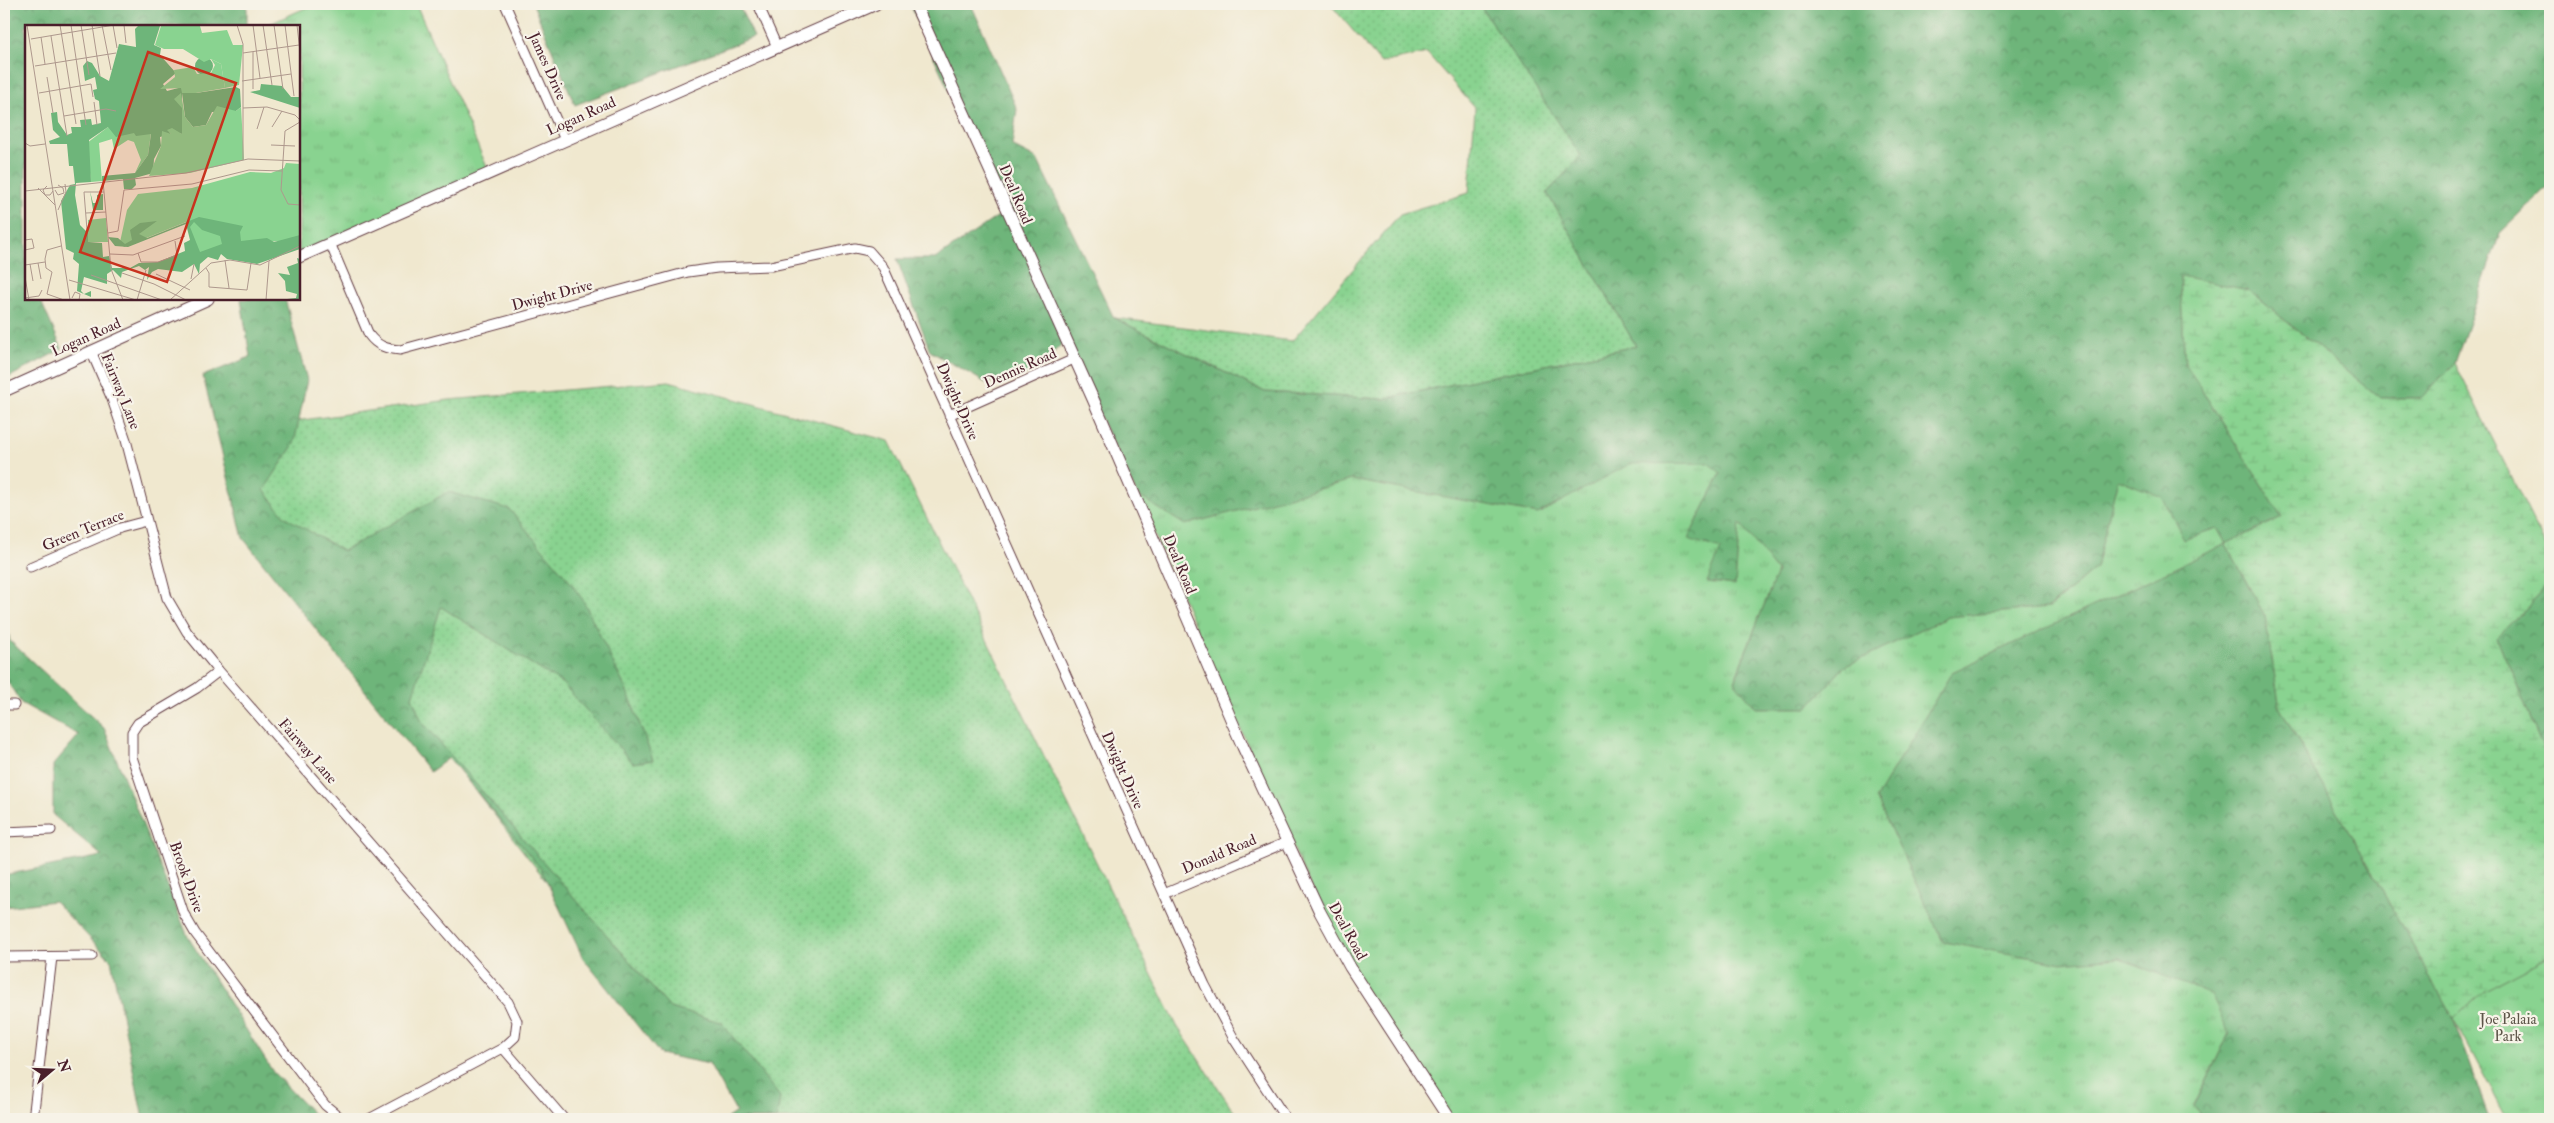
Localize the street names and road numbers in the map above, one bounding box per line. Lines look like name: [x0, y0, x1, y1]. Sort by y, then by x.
street label: James Drive: [523, 28, 571, 104]
street label: Logan Road: [544, 92, 619, 140]
street label: Deal Road: [994, 161, 1037, 227]
street label: Dwight Drive: [510, 276, 595, 315]
street label: Logan Road: [49, 313, 124, 361]
street label: Dennis Road: [981, 344, 1060, 393]
street label: Fairway Lane: [97, 350, 144, 432]
street label: Dwight Drive: [932, 359, 983, 443]
street label: Green Terrace: [39, 505, 127, 556]
street label: Deal Road: [1158, 531, 1201, 597]
street label: Fairway Lane: [274, 715, 341, 788]
street label: Dwight Drive: [1097, 728, 1148, 812]
street label: Donald Road: [1179, 830, 1260, 879]
street label: Brook Drive: [165, 839, 208, 915]
street label: Deal Road: [1324, 899, 1371, 964]

